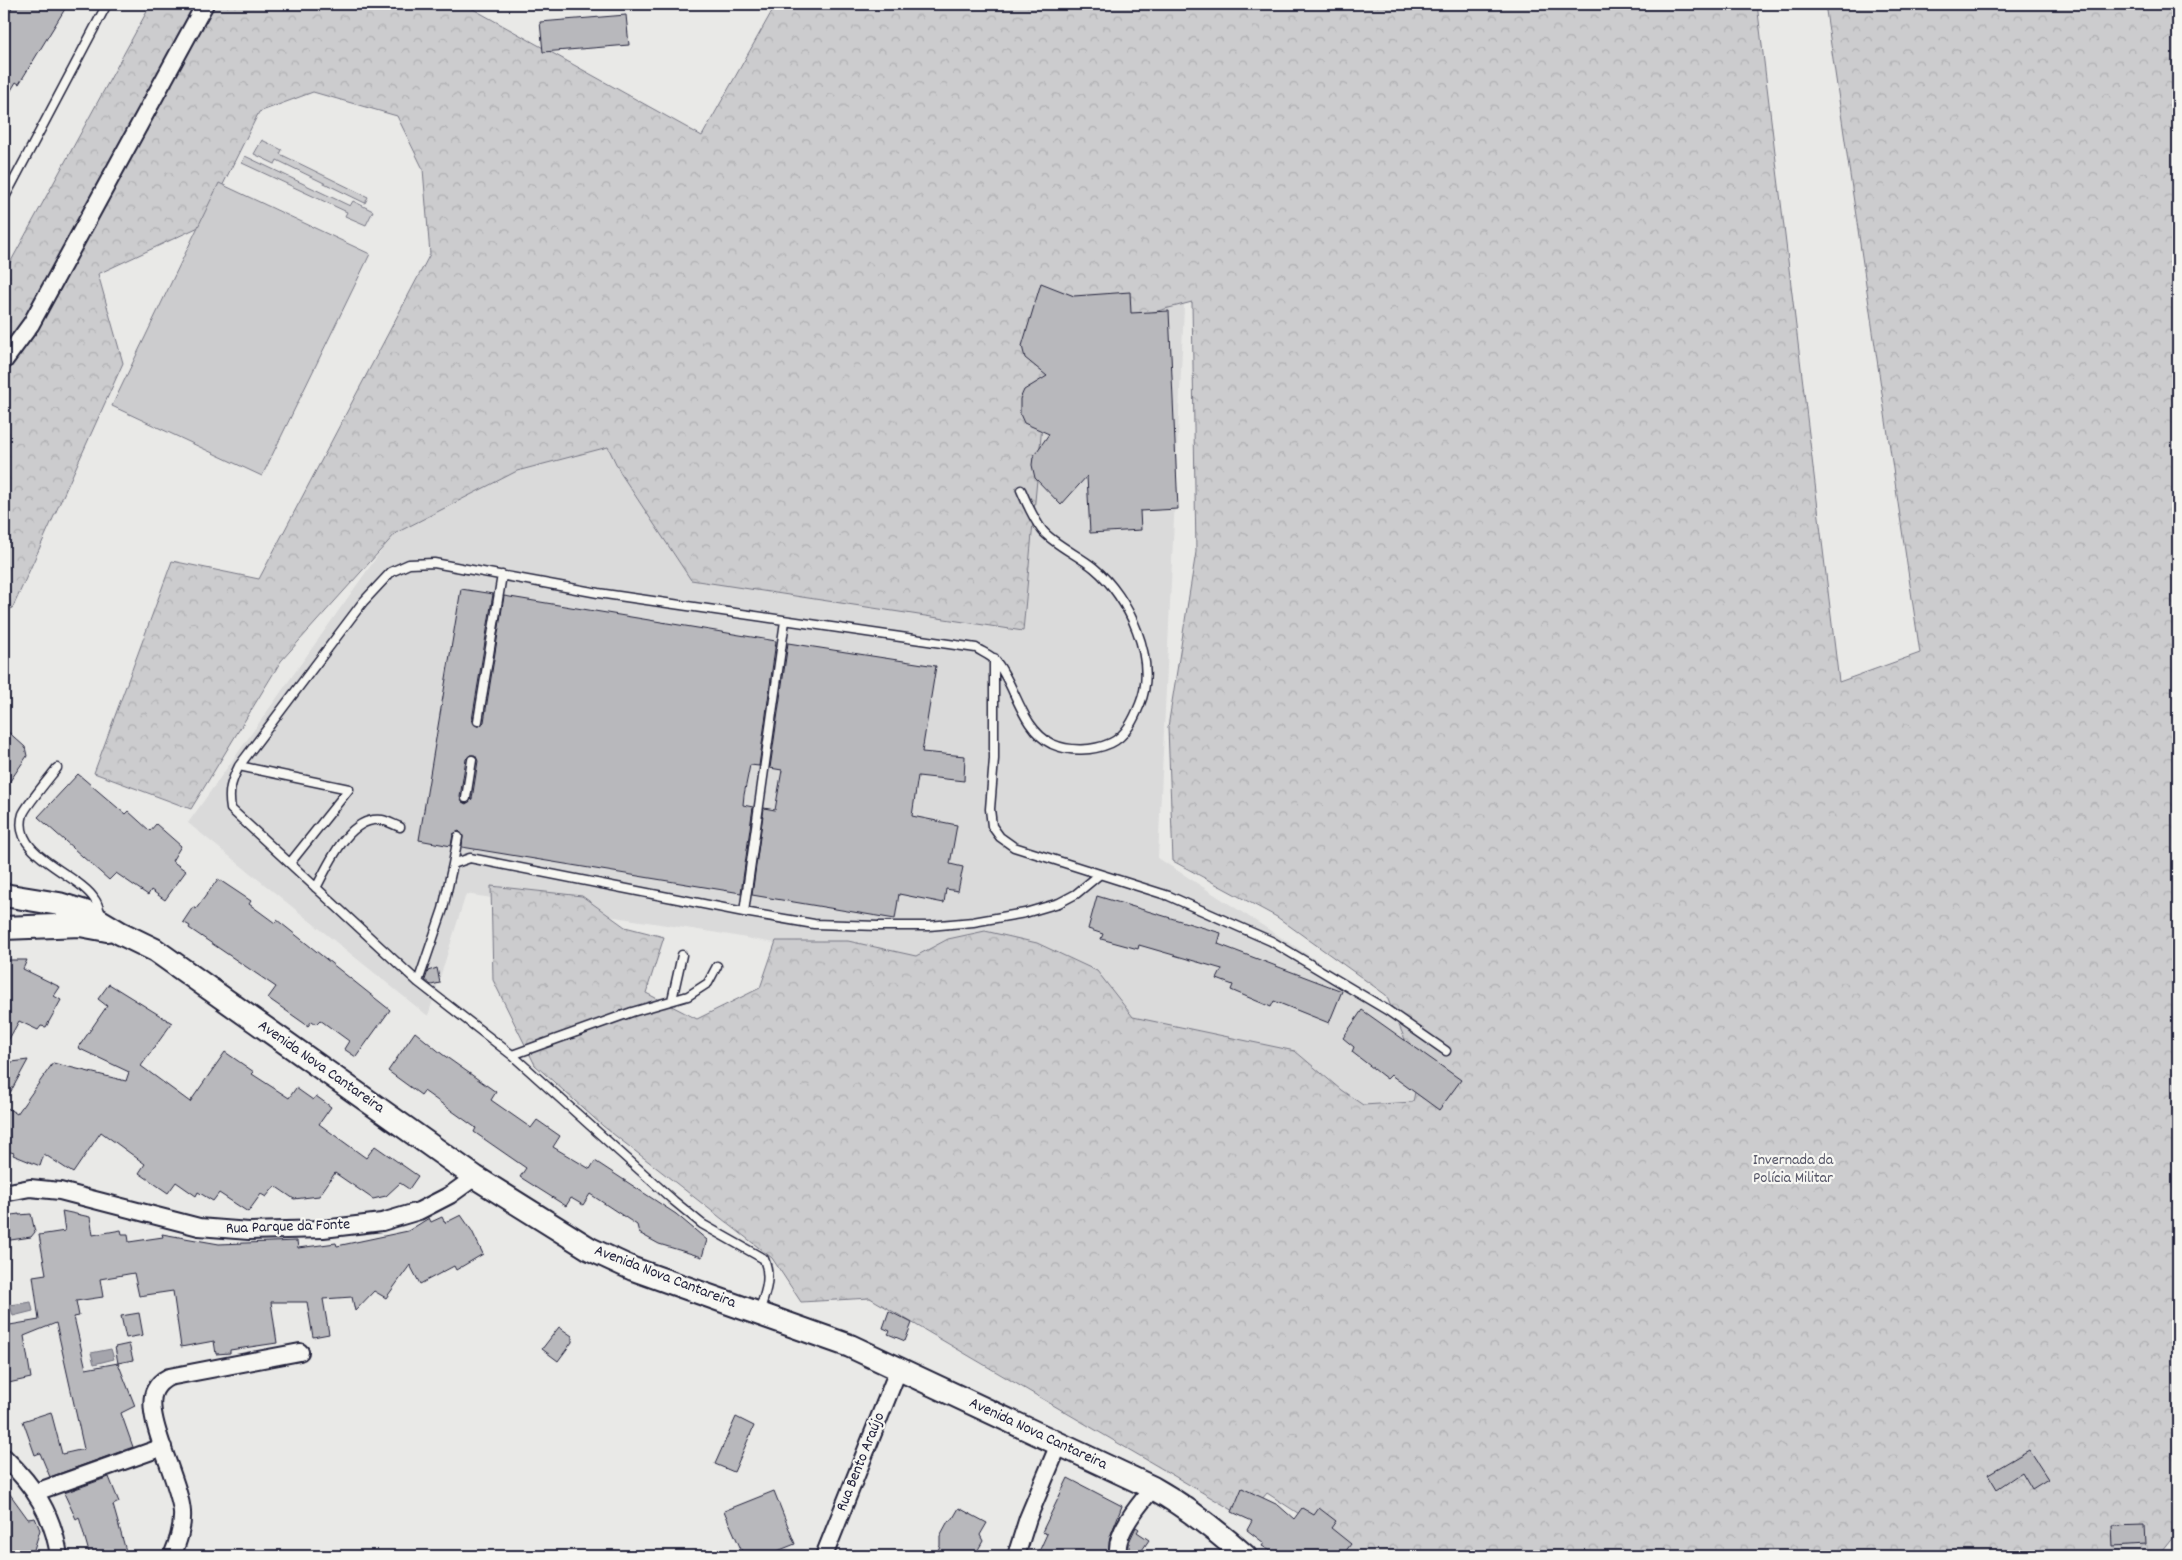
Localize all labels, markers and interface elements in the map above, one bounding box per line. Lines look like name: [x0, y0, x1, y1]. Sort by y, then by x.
street label: Avenida Nova Cantareira: [253, 1015, 389, 1120]
park label: Invernada da Polícia Militar: [1753, 1149, 1834, 1190]
street label: Rua Parque da Fonte: [225, 1213, 351, 1241]
street label: Avenida Nova Cantareira: [591, 1239, 740, 1315]
street label: Avenida Nova Cantareira: [965, 1392, 1111, 1476]
street label: Rua Bento Araújo: [831, 1409, 891, 1515]

